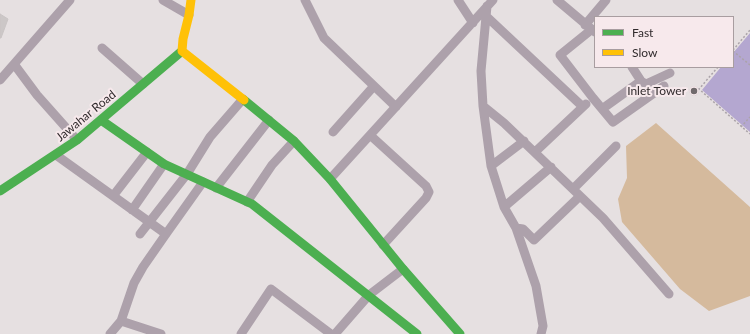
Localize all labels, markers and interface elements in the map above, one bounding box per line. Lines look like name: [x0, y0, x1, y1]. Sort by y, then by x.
legend: [594, 16, 734, 68]
text: Fast: [632, 25, 653, 40]
text: Slow: [632, 45, 657, 60]
place label: Inlet Tower: [627, 84, 686, 98]
marker: Inlet Tower: [689, 86, 699, 96]
street label: Jawahar Road: [53, 87, 119, 145]

